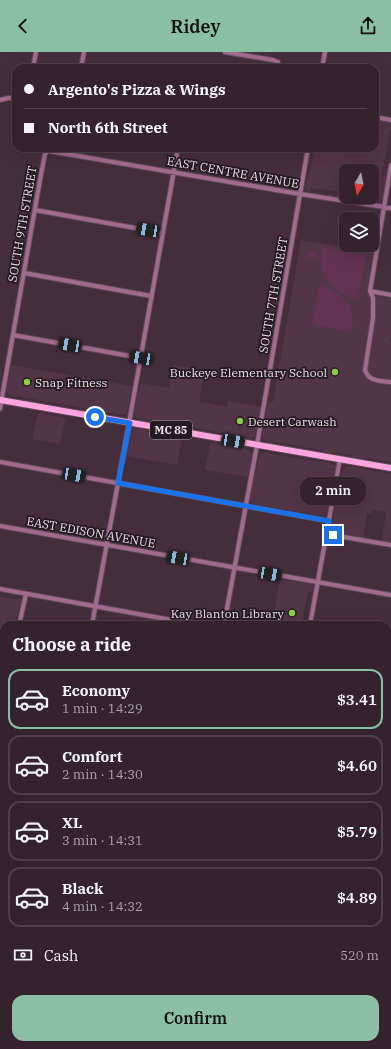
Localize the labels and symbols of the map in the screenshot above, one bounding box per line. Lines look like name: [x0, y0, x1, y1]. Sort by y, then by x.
street label: EAST CENTRE AVENUE: [166, 153, 300, 191]
north arrow: [339, 164, 379, 204]
street label: SOUTH 9TH STREET: [4, 165, 40, 283]
car: [135, 222, 161, 238]
street label: SOUTH 7TH STREET: [255, 236, 291, 354]
car: [57, 337, 83, 353]
car: [128, 350, 154, 366]
place label: Buckeye Elementary School: [170, 365, 327, 380]
marker: Buckeye Elementary School: [330, 367, 340, 377]
place label: Snap Fitness: [35, 375, 108, 390]
marker: Snap Fitness: [22, 377, 32, 387]
route start: [86, 408, 104, 426]
place label: Desert Carwash: [248, 414, 337, 429]
marker: Desert Carwash: [235, 416, 245, 426]
road number: MC 85: [150, 421, 192, 439]
car: [220, 433, 246, 449]
car: [61, 467, 87, 483]
callout: 2 min: [300, 477, 366, 505]
street label: EAST EDISON AVENUE: [25, 513, 157, 551]
route end: [324, 526, 342, 544]
car: [165, 550, 191, 566]
car: [257, 566, 283, 582]
place label: Kay Blanton Library: [171, 606, 285, 621]
marker: Kay Blanton Library: [287, 608, 297, 618]

